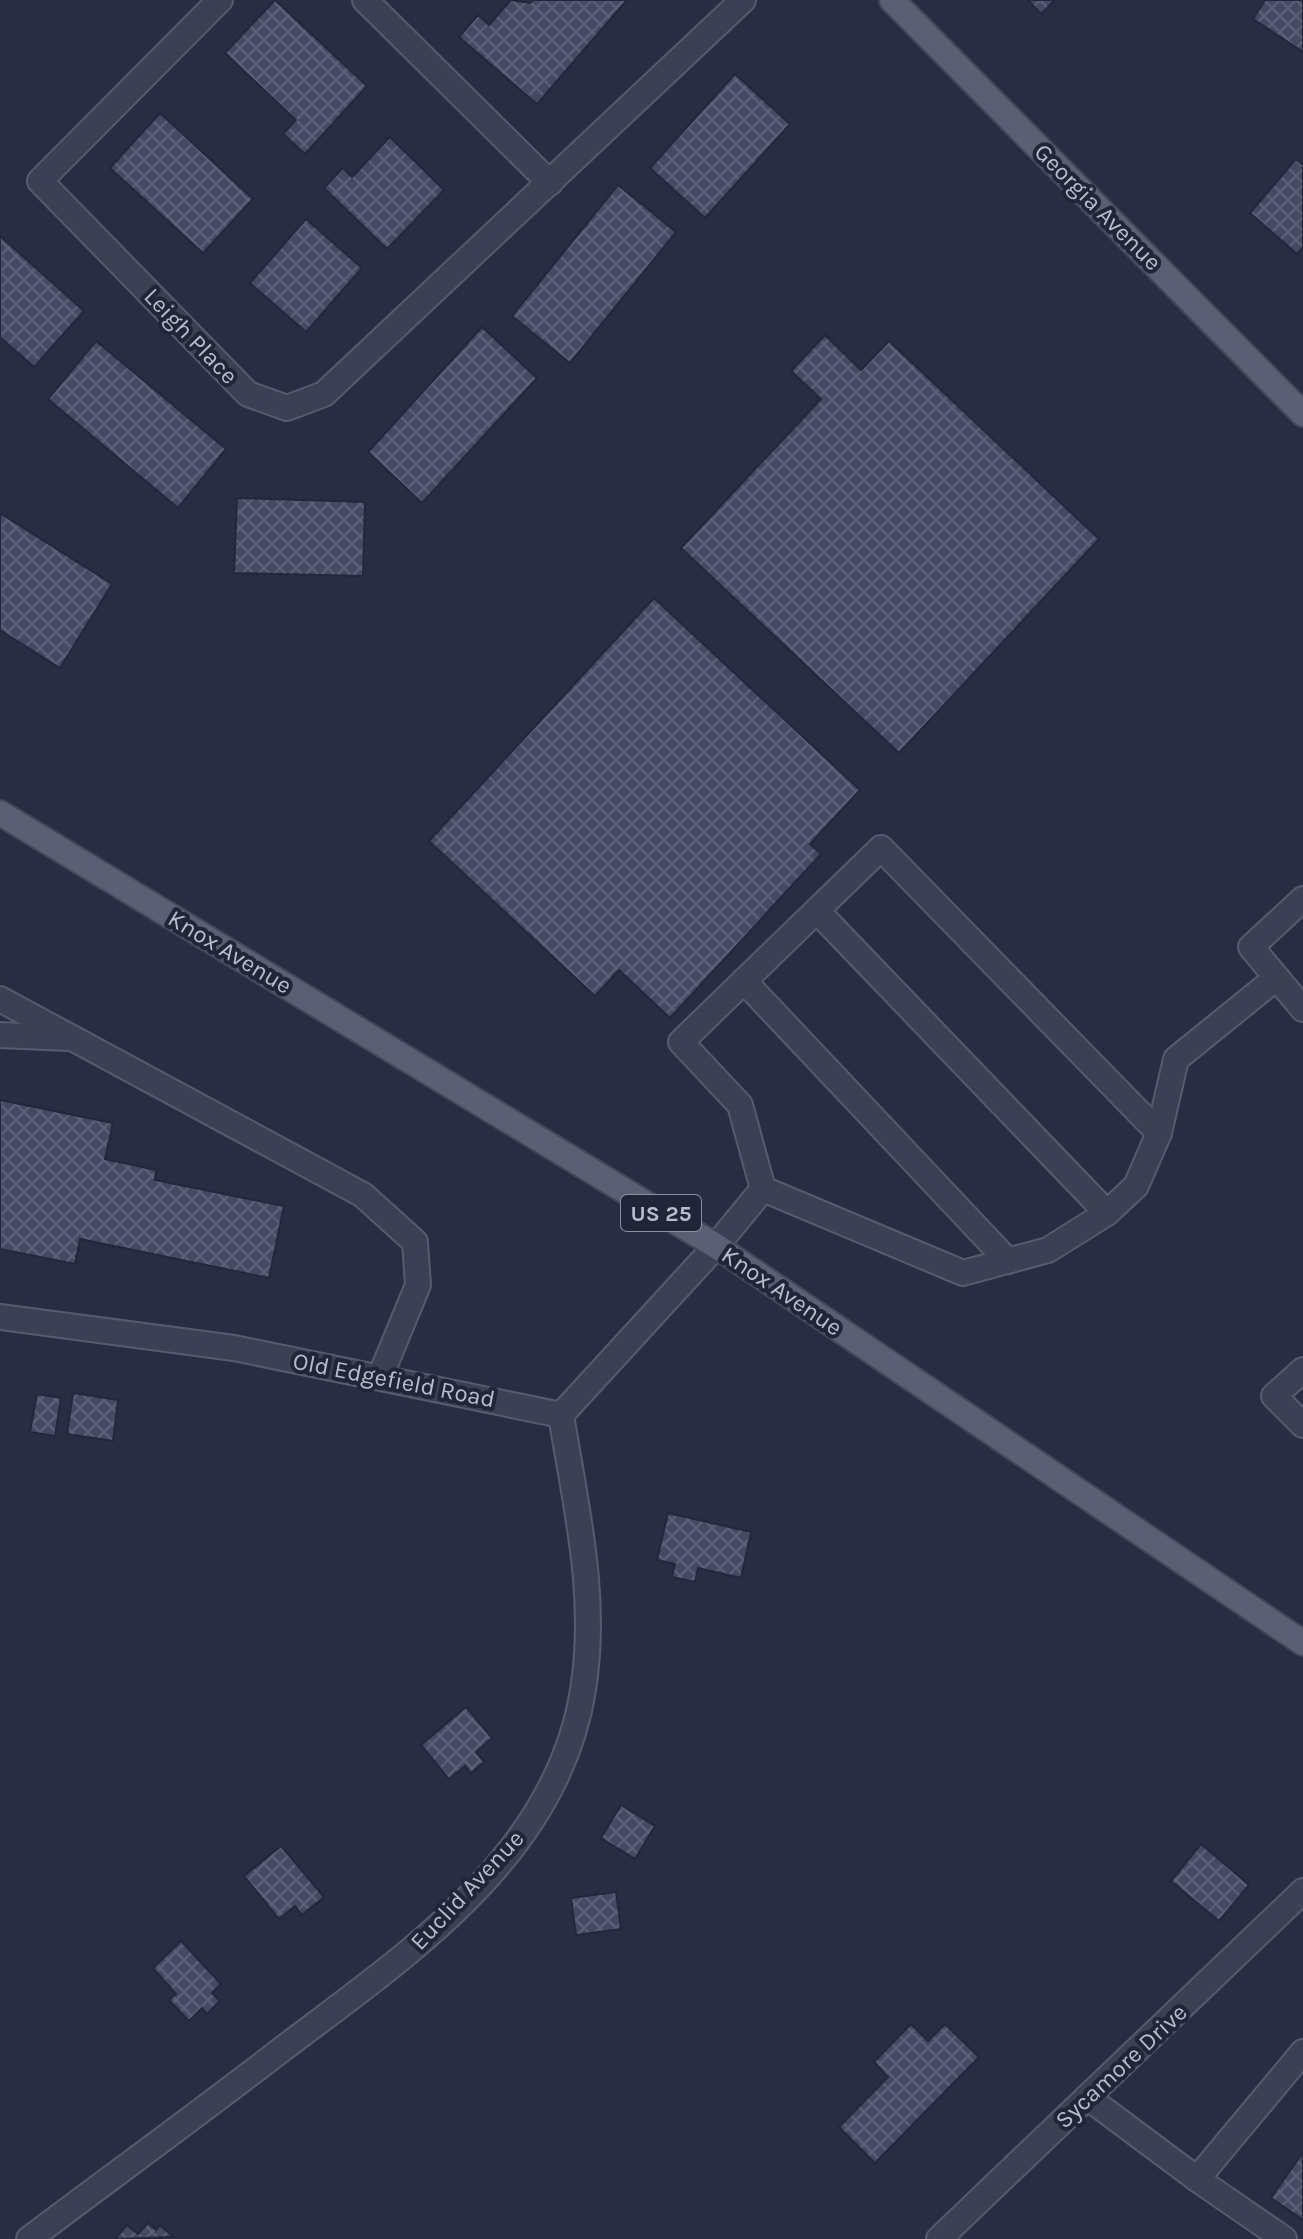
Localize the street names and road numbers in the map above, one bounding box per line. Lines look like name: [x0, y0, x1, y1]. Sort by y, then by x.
street label: Georgia Avenue: [1029, 138, 1167, 276]
street label: Leigh Place: [138, 282, 244, 390]
street label: Knox Avenue: [163, 904, 297, 1000]
road number: US 25: [621, 1195, 701, 1231]
street label: Knox Avenue: [716, 1240, 848, 1342]
street label: Old Edgefield Road: [291, 1347, 497, 1413]
street label: Euclid Avenue: [405, 1824, 529, 1956]
street label: Sycamore Drive: [1049, 1998, 1193, 2134]

